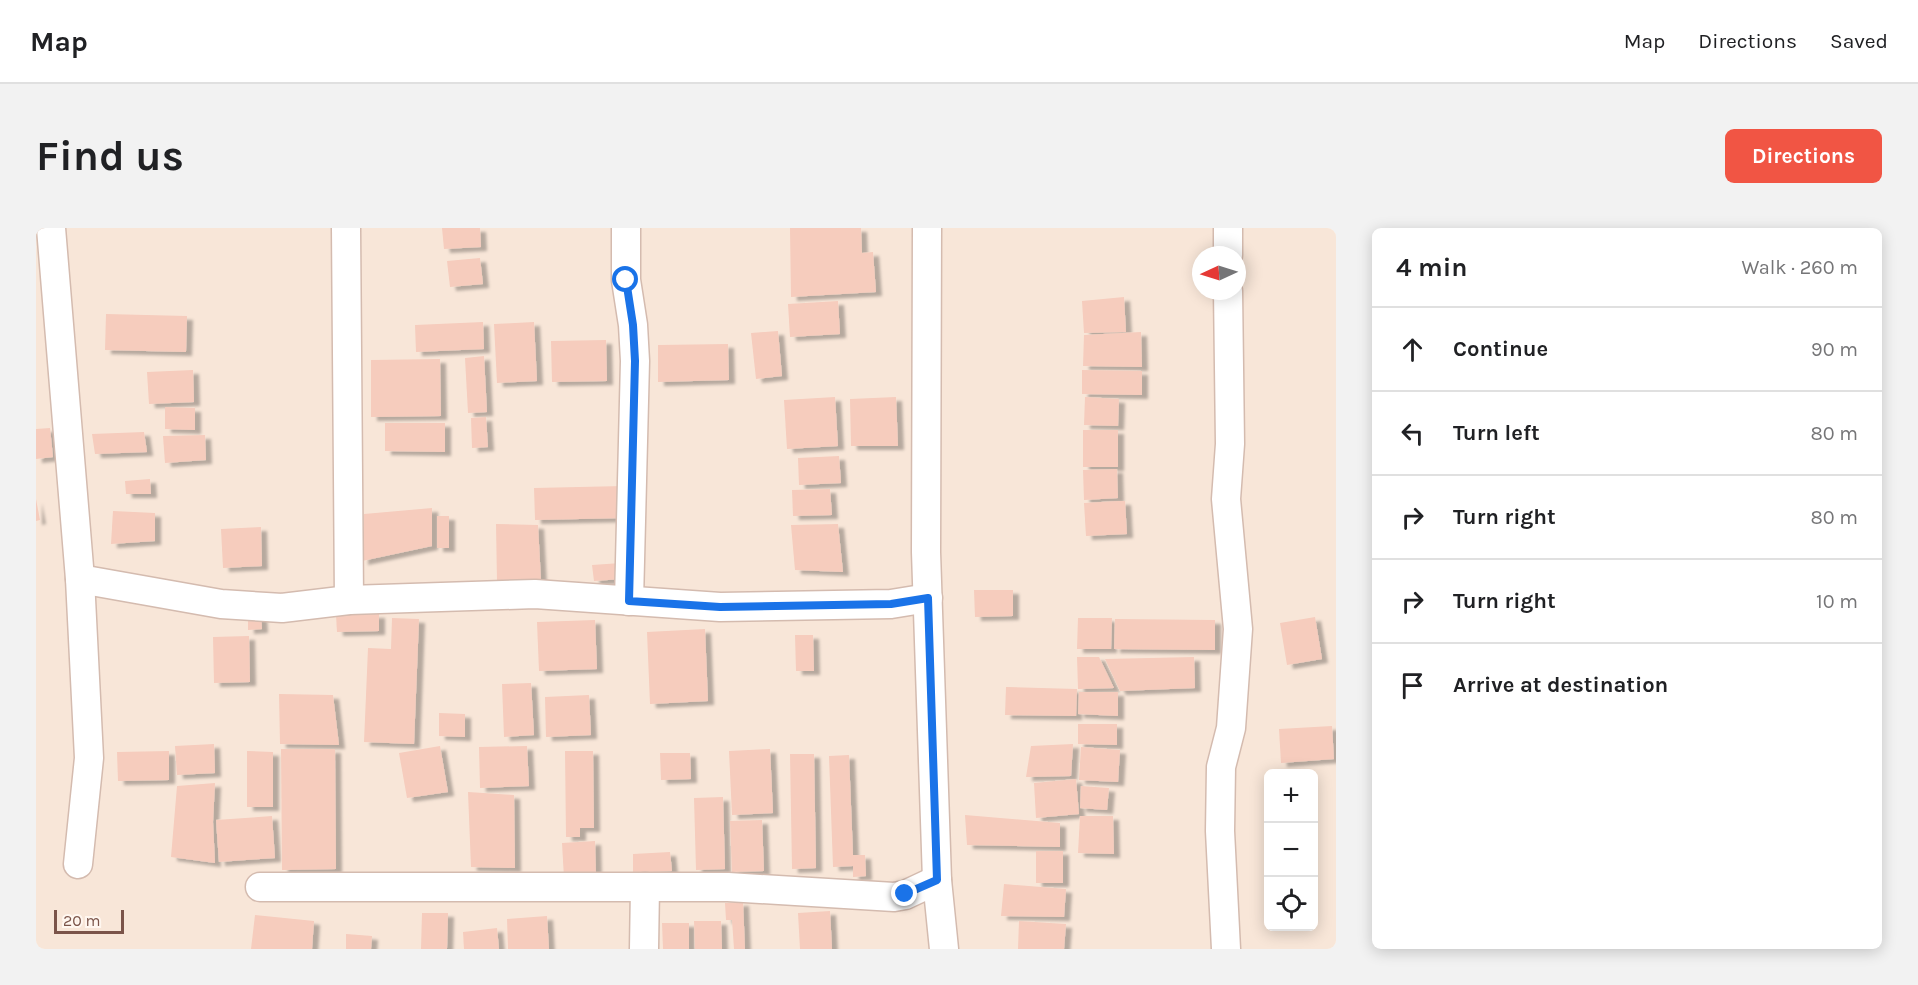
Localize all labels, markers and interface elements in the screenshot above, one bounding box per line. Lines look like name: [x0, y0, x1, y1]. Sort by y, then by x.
text: Map: [30, 25, 88, 58]
text: Map: [1624, 29, 1665, 53]
text: Directions: [1698, 29, 1797, 53]
text: Saved: [1830, 29, 1888, 53]
button: Directions: [1725, 129, 1882, 183]
text: Find us: [36, 131, 184, 181]
north arrow: [1192, 246, 1246, 300]
text: 4 min: [1396, 252, 1467, 283]
text: Walk · 260 m: [1741, 256, 1858, 279]
route start: [612, 266, 638, 292]
icon: ahead: [1396, 333, 1429, 366]
text: Continue: [1453, 336, 1548, 362]
text: 90 m: [1811, 338, 1858, 361]
icon: left: [1396, 417, 1429, 450]
text: Turn left: [1453, 420, 1540, 446]
text: 80 m: [1810, 422, 1858, 445]
icon: right: [1396, 501, 1429, 534]
text: Turn right: [1453, 504, 1556, 530]
text: 80 m: [1810, 506, 1858, 529]
icon: right: [1396, 585, 1429, 618]
text: Turn right: [1453, 588, 1556, 614]
text: 10 m: [1816, 590, 1858, 613]
icon: arrive: [1396, 669, 1429, 702]
text: Arrive at destination: [1453, 672, 1668, 698]
map controls: [1264, 769, 1318, 931]
button: +: [1264, 769, 1318, 823]
button: −: [1264, 823, 1318, 877]
button: locate: [1264, 877, 1318, 931]
route end: [891, 880, 917, 906]
scale bar: [54, 907, 124, 934]
text: 20 m: [63, 911, 101, 930]

